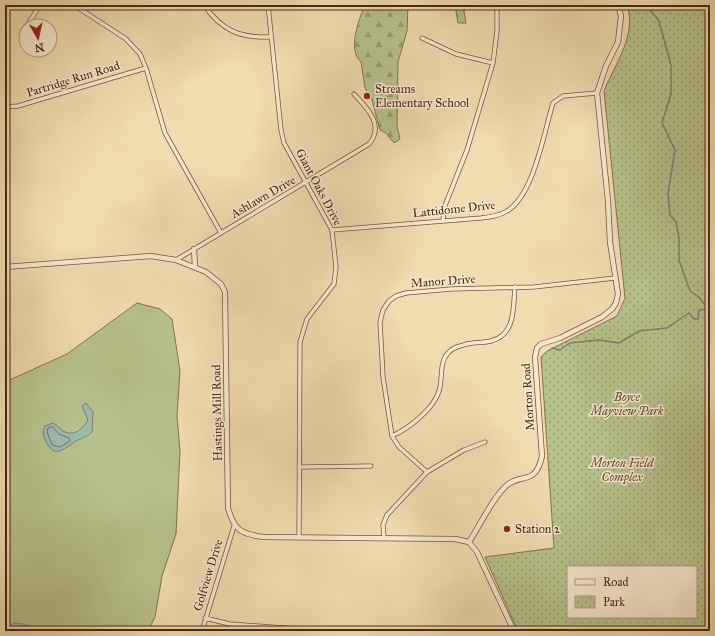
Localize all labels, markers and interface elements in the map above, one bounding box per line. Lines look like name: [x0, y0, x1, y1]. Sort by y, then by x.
north arrow: [18, 18, 58, 58]
text: N: [33, 40, 45, 55]
street label: Partridge Run Road: [25, 58, 122, 101]
place label: Streams Elementary School: [375, 82, 470, 110]
marker: Streams Elementary School: [362, 91, 372, 101]
street label: Giant Oaks Drive: [293, 146, 345, 228]
street label: Ashlawn Drive: [227, 173, 298, 222]
street label: Lattidome Drive: [412, 198, 496, 220]
street label: Manor Drive: [410, 272, 476, 290]
street label: Morton Road: [519, 363, 537, 431]
street label: Hastings Mill Road: [209, 364, 226, 461]
park label: Boyce Mayview Park: [590, 390, 664, 418]
park label: Morton Field Complex: [589, 456, 654, 485]
place label: Station 2: [515, 522, 560, 536]
marker: Station 2: [502, 524, 512, 534]
street label: Golfview Drive: [190, 537, 226, 613]
legend: [567, 566, 697, 618]
text: Road: [603, 575, 629, 589]
text: Park: [603, 595, 625, 609]

